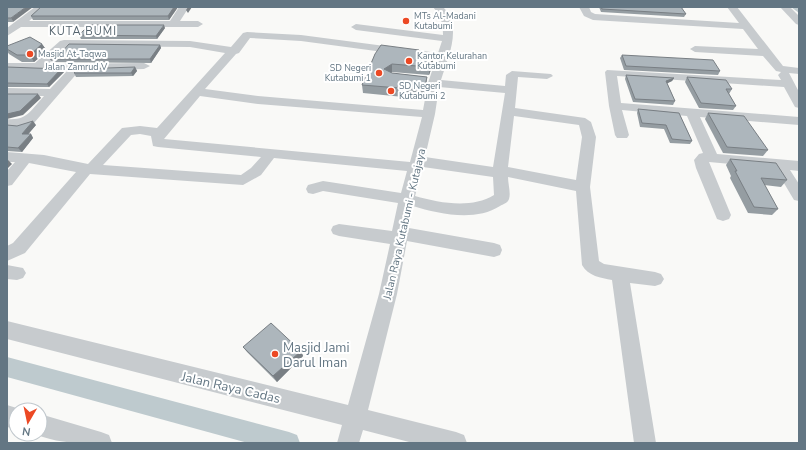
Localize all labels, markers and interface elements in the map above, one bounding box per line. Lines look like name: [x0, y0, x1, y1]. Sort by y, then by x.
place label: MTs Al-Madani Kutabumi: [414, 10, 476, 32]
marker: MTs Al-Madani Kutabumi: [401, 16, 411, 26]
district label: KUTA BUMI: [49, 24, 117, 39]
place label: Masjid At-Taqwa: [38, 48, 107, 60]
marker: Masjid At-Taqwa: [25, 49, 35, 59]
place label: Kantor Kelurahan Kutabumi: [417, 50, 487, 72]
marker: Kantor Kelurahan Kutabumi: [404, 56, 414, 66]
street label: Jalan Zamrud V: [44, 61, 108, 73]
place label: SD Negeri Kutabumi 1: [325, 62, 371, 84]
marker: SD Negeri Kutabumi 1: [374, 68, 384, 78]
place label: SD Negeri Kutabumi 2: [399, 80, 445, 102]
marker: SD Negeri Kutabumi 2: [386, 86, 396, 96]
street label: Jalan Raya Kutabumi - Kutajaya: [380, 147, 429, 302]
place label: Masjid Jami Darul Iman: [283, 339, 350, 372]
marker: Masjid Jami Darul Iman: [270, 349, 280, 359]
street label: Jalan Raya Cadas: [179, 368, 282, 408]
north arrow: [8, 402, 48, 442]
text: N: [21, 423, 32, 439]

